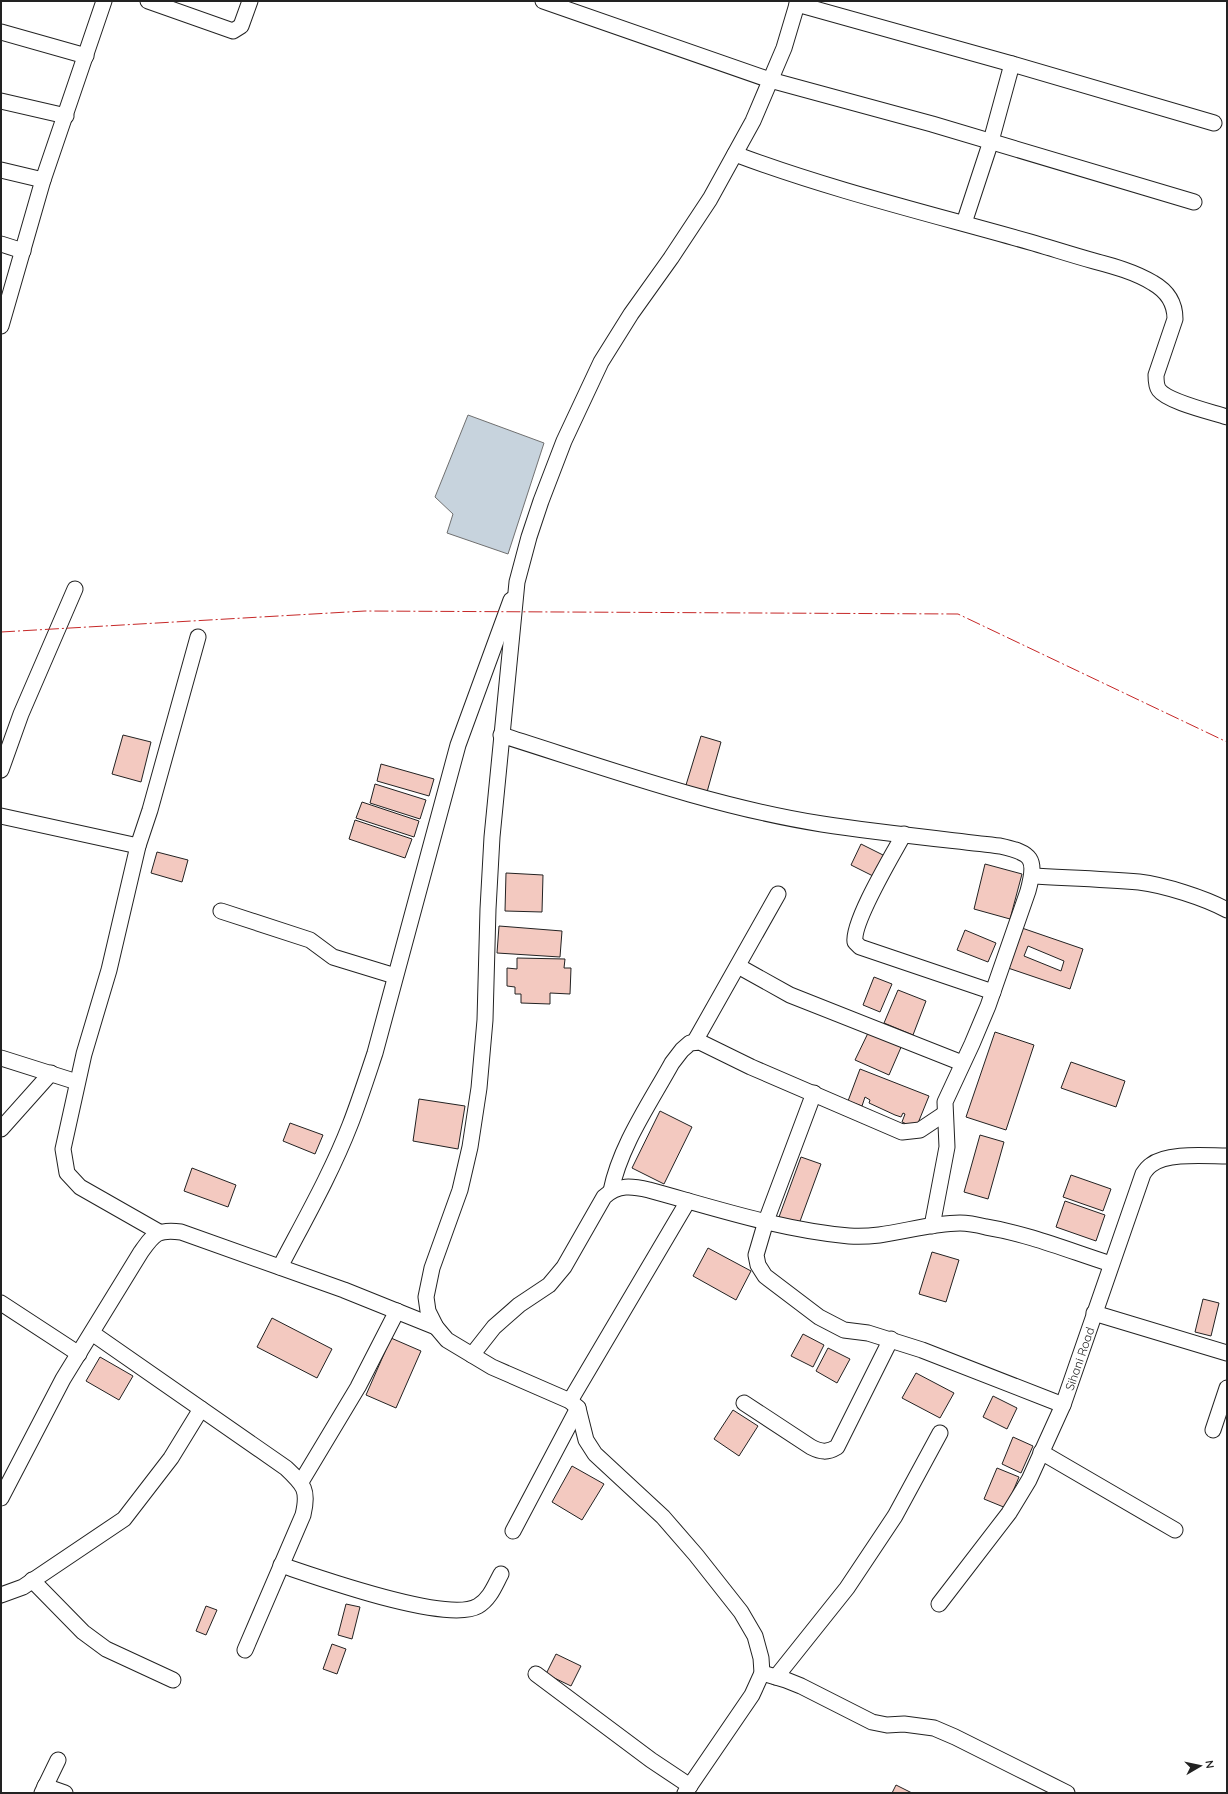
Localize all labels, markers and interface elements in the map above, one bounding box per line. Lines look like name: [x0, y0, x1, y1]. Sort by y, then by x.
street label: Sihani Road: [1061, 1325, 1097, 1392]
north arrow: [1180, 1746, 1220, 1786]
text: N: [1202, 1759, 1217, 1770]

